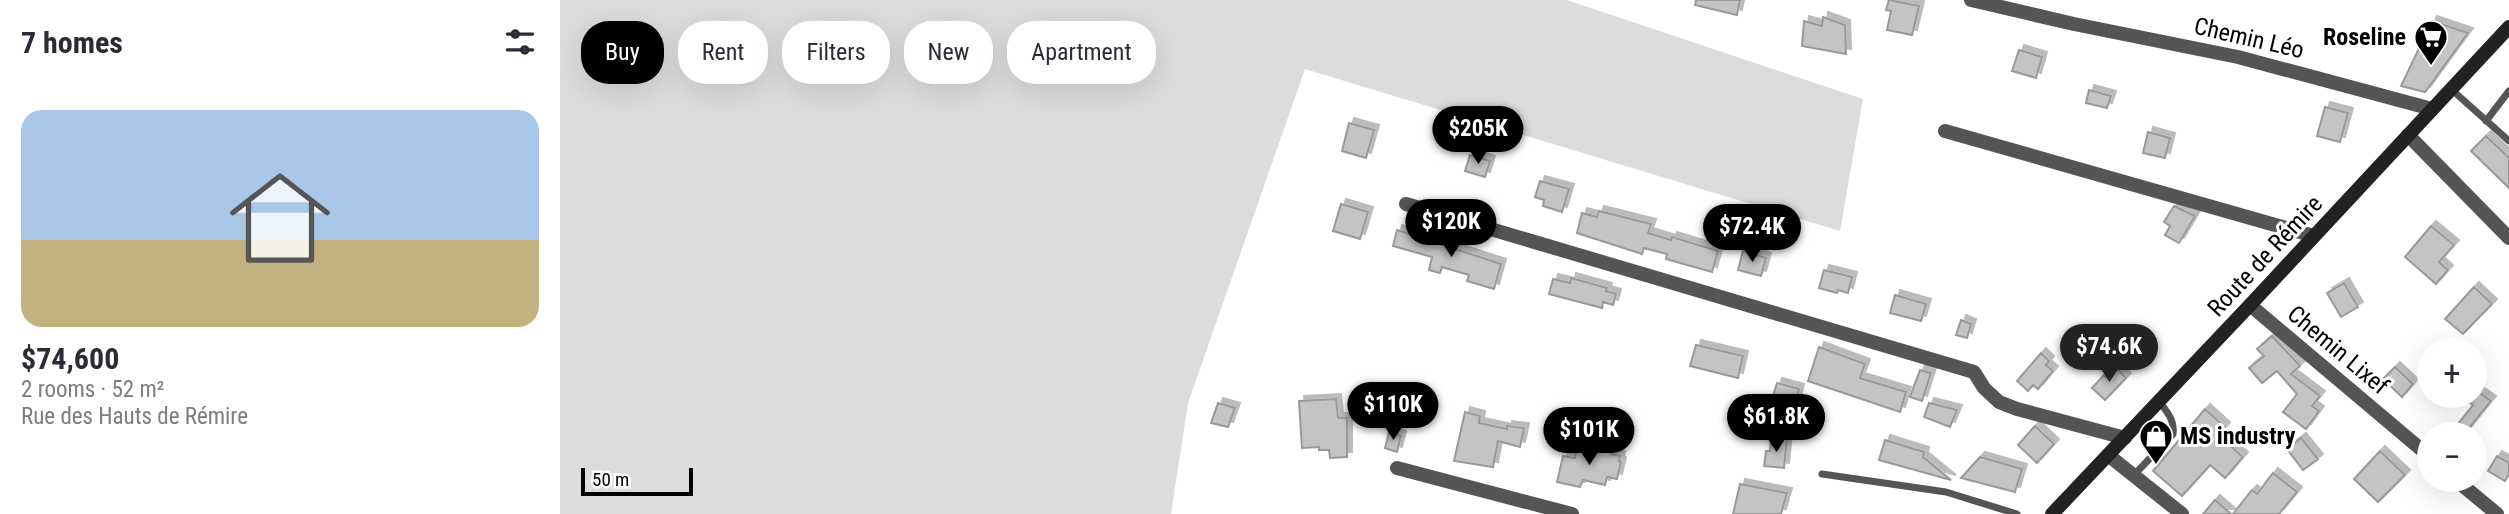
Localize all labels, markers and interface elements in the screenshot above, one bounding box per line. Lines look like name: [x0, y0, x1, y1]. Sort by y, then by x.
street label: Chemin Léo: [2191, 12, 2307, 64]
supermarket icon: Roseline: [2412, 18, 2450, 67]
chip: Buy: [581, 21, 664, 84]
chip: Rent: [678, 21, 768, 84]
chip: Filters: [782, 21, 890, 84]
chip: New: [904, 21, 993, 84]
chip: Apartment: [1007, 21, 1156, 84]
icon: filters: [501, 23, 539, 61]
place label: Roseline: [2323, 23, 2406, 51]
text: 7 homes: [21, 25, 123, 60]
pin: $205K: [1429, 106, 1527, 166]
text: $205K: [1448, 115, 1508, 142]
icon: home: [217, 155, 343, 281]
street label: Route de Rémire: [2202, 190, 2328, 322]
pin: $120K: [1402, 200, 1500, 259]
pin: $72.4K: [1695, 204, 1809, 264]
text: $120K: [1421, 208, 1481, 235]
text: $72.4K: [1719, 213, 1785, 240]
street label: Chemin Lixef: [2282, 300, 2395, 401]
pin: $74.6K: [2052, 324, 2166, 384]
text: $74.6K: [2076, 333, 2142, 360]
map controls: [2417, 338, 2487, 492]
button: +: [2417, 338, 2487, 408]
text: $74,600: [21, 341, 119, 376]
text: 2 rooms · 52 m²: [21, 376, 164, 403]
pin: $110K: [1344, 382, 1442, 442]
text: $110K: [1363, 391, 1423, 418]
pin: $61.8K: [1719, 394, 1833, 454]
text: Rue des Hauts de Rémire: [21, 403, 248, 430]
text: $61.8K: [1743, 403, 1809, 430]
pin: $101K: [1540, 407, 1638, 467]
text: $101K: [1559, 416, 1619, 443]
shop icon: MS industry: [2137, 417, 2175, 466]
place label: MS industry: [2180, 422, 2296, 450]
button: −: [2417, 422, 2487, 492]
scale bar: [581, 465, 693, 497]
text: 50 m: [592, 468, 629, 491]

